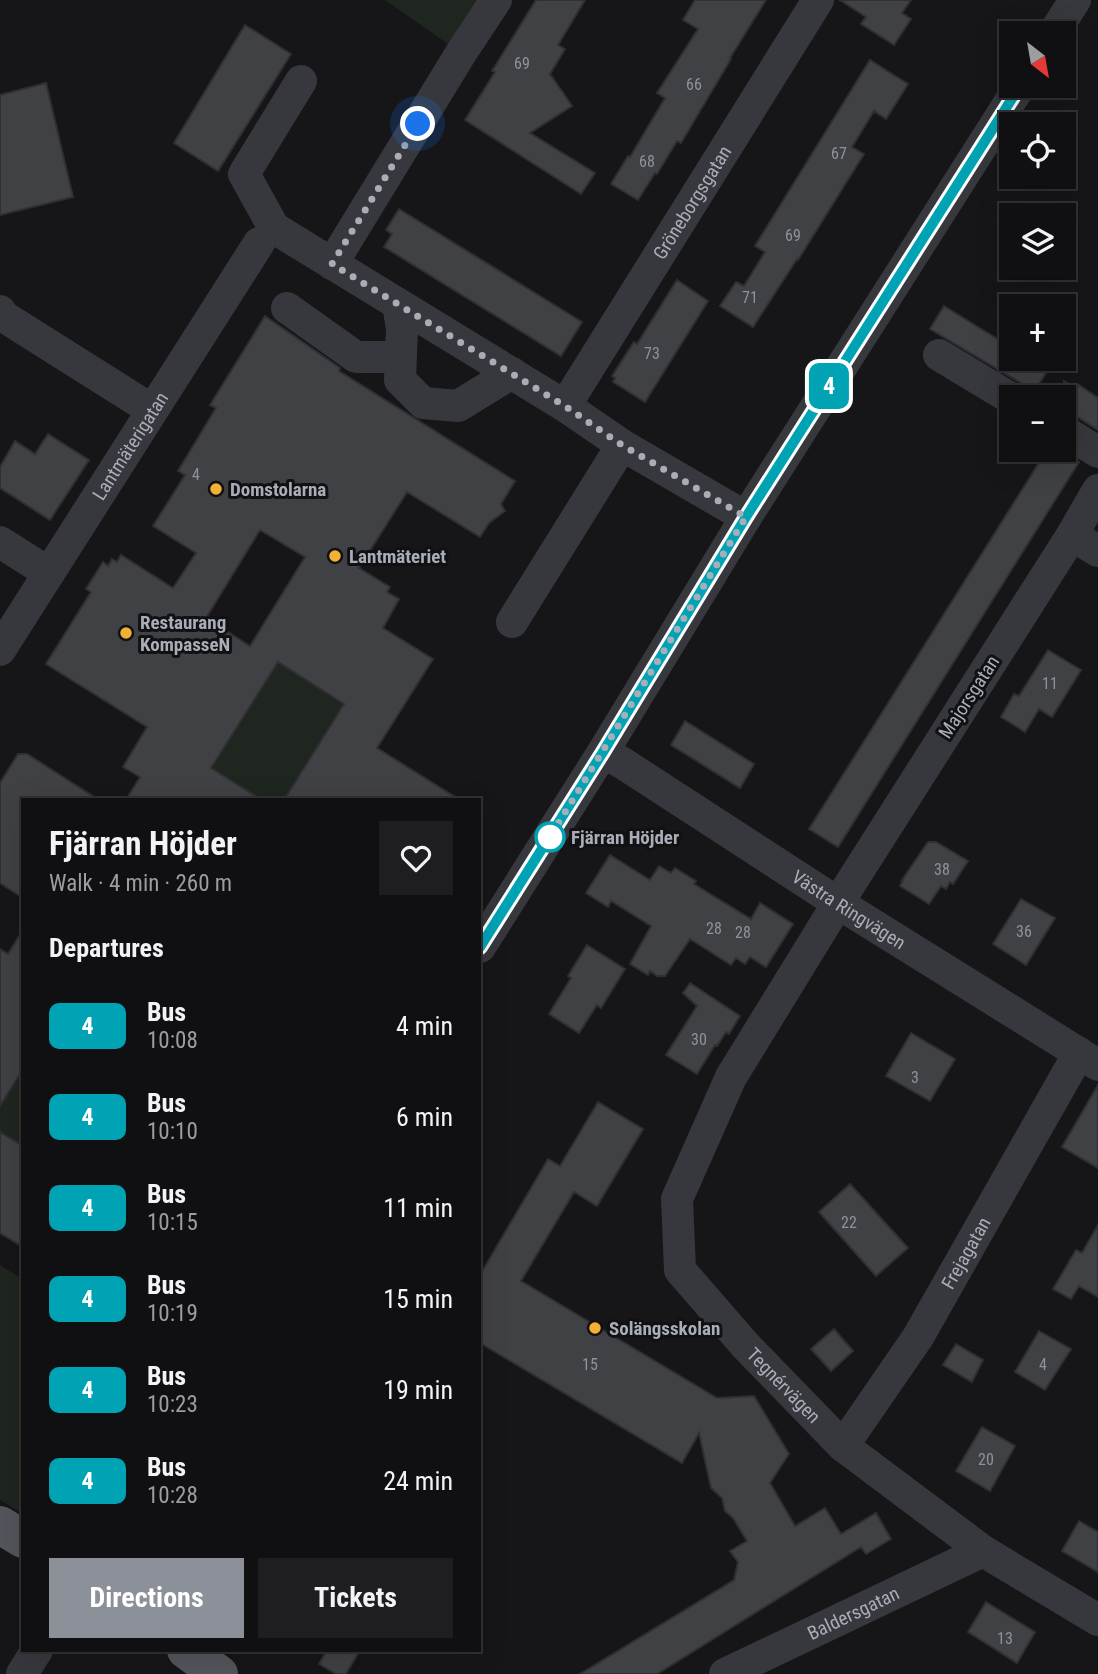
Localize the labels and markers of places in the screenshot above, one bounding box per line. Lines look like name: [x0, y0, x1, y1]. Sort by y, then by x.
place label: Domstolarna: [230, 478, 326, 501]
marker: Domstolarna: [208, 481, 224, 497]
place label: Lantmäteriet: [349, 545, 446, 568]
marker: Lantmäteriet: [327, 548, 343, 564]
place label: Restaurang KompasseN: [140, 611, 230, 656]
marker: Restaurang KompasseN: [118, 625, 134, 641]
marker: Fjärran Höjder: [535, 822, 565, 852]
place label: Fjärran Höjder: [571, 826, 679, 849]
place label: Solängsskolan: [609, 1317, 720, 1340]
marker: Solängsskolan: [587, 1320, 603, 1336]

